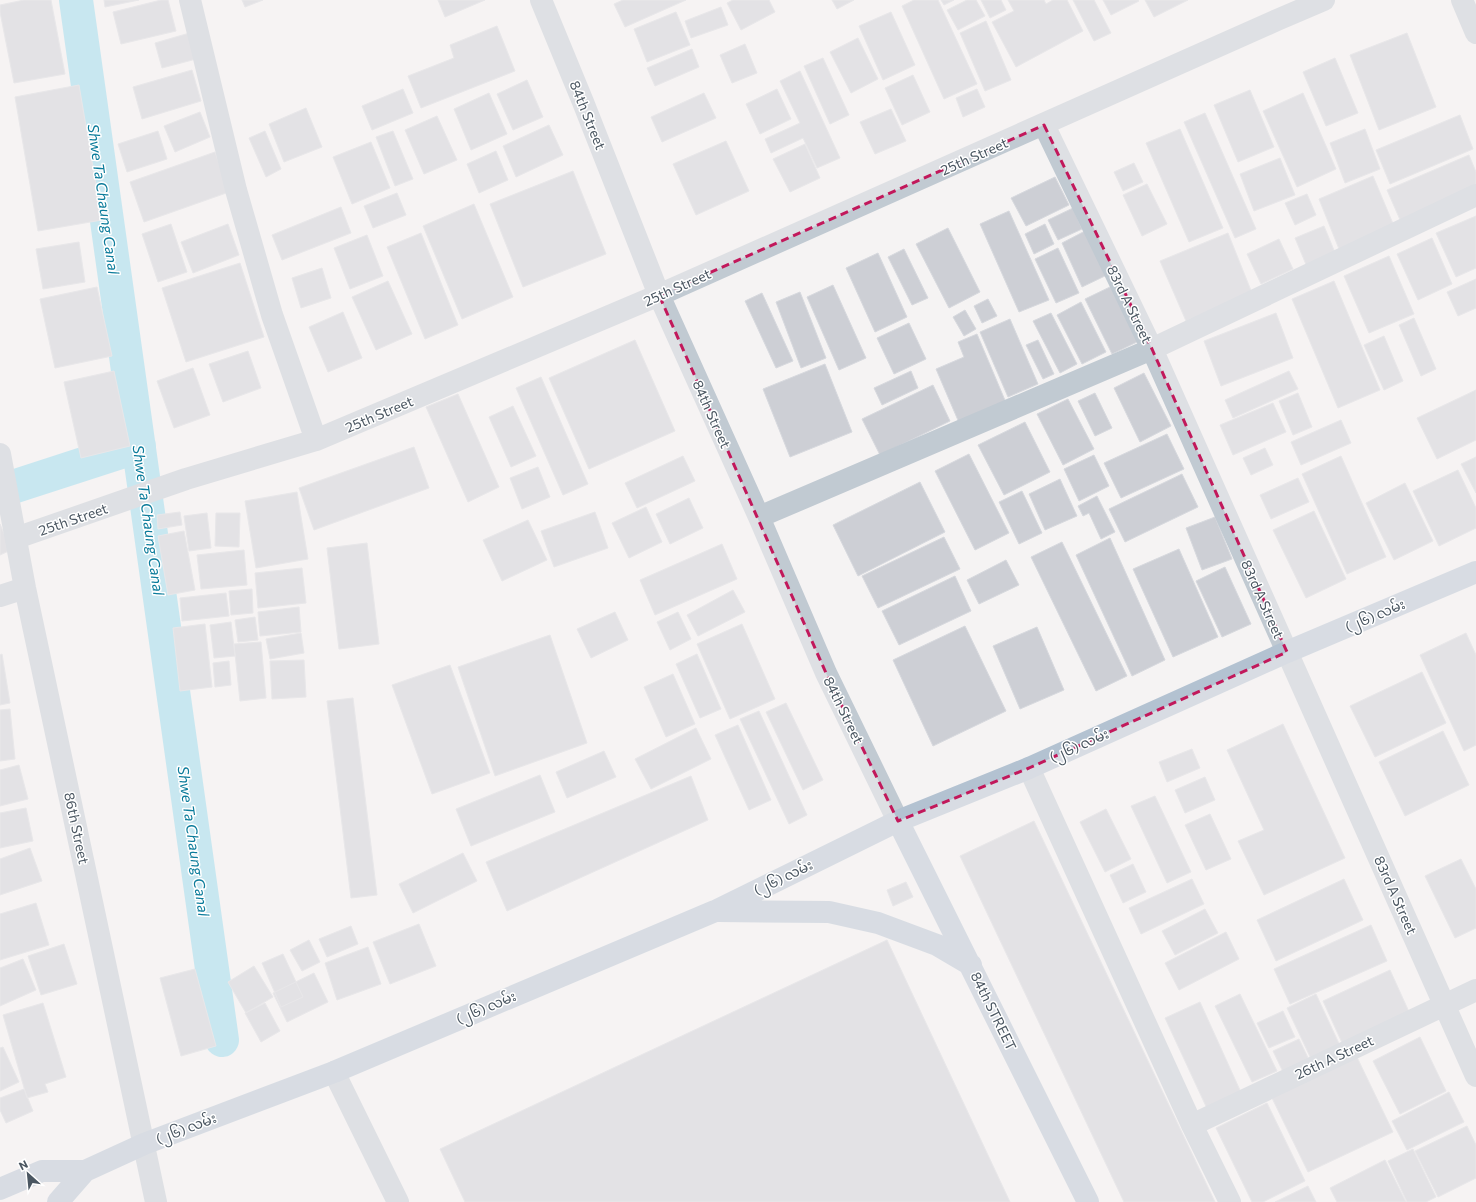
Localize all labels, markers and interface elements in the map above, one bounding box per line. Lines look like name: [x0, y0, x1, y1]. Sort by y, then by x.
street label: 84th Street: [566, 78, 610, 152]
water label: Shwe Ta Chaung Canal: [85, 123, 124, 277]
street label: 25th Street: [938, 134, 1010, 178]
street label: 83rd A Street: [1104, 262, 1156, 346]
street label: 25th Street: [641, 265, 713, 309]
street label: 84th Street: [689, 377, 735, 451]
street label: 25th Street: [343, 392, 416, 436]
water label: Shwe Ta Chaung Canal: [130, 444, 169, 598]
street label: 25th Street: [36, 499, 110, 539]
street label: 83rd A Street: [1238, 557, 1288, 641]
street label: (၂၆) လမ်း: [1342, 594, 1409, 639]
street label: 84th Street: [820, 674, 868, 747]
street label: (၂၆) လမ်း: [1046, 723, 1113, 769]
water label: Shwe Ta Chaung Canal: [175, 765, 214, 919]
street label: 86th Street: [61, 791, 93, 866]
street label: 83rd A Street: [1371, 853, 1421, 937]
street label: (၂၆) လမ်း: [750, 855, 817, 902]
street label: 84th STREET: [968, 969, 1020, 1053]
street label: (၂၆) လမ်း: [453, 986, 520, 1031]
street label: 26th A Street: [1292, 1031, 1376, 1083]
street label: (၂၆) လမ်း: [153, 1108, 220, 1151]
north arrow: [8, 1154, 48, 1194]
text: N: [17, 1157, 30, 1172]

